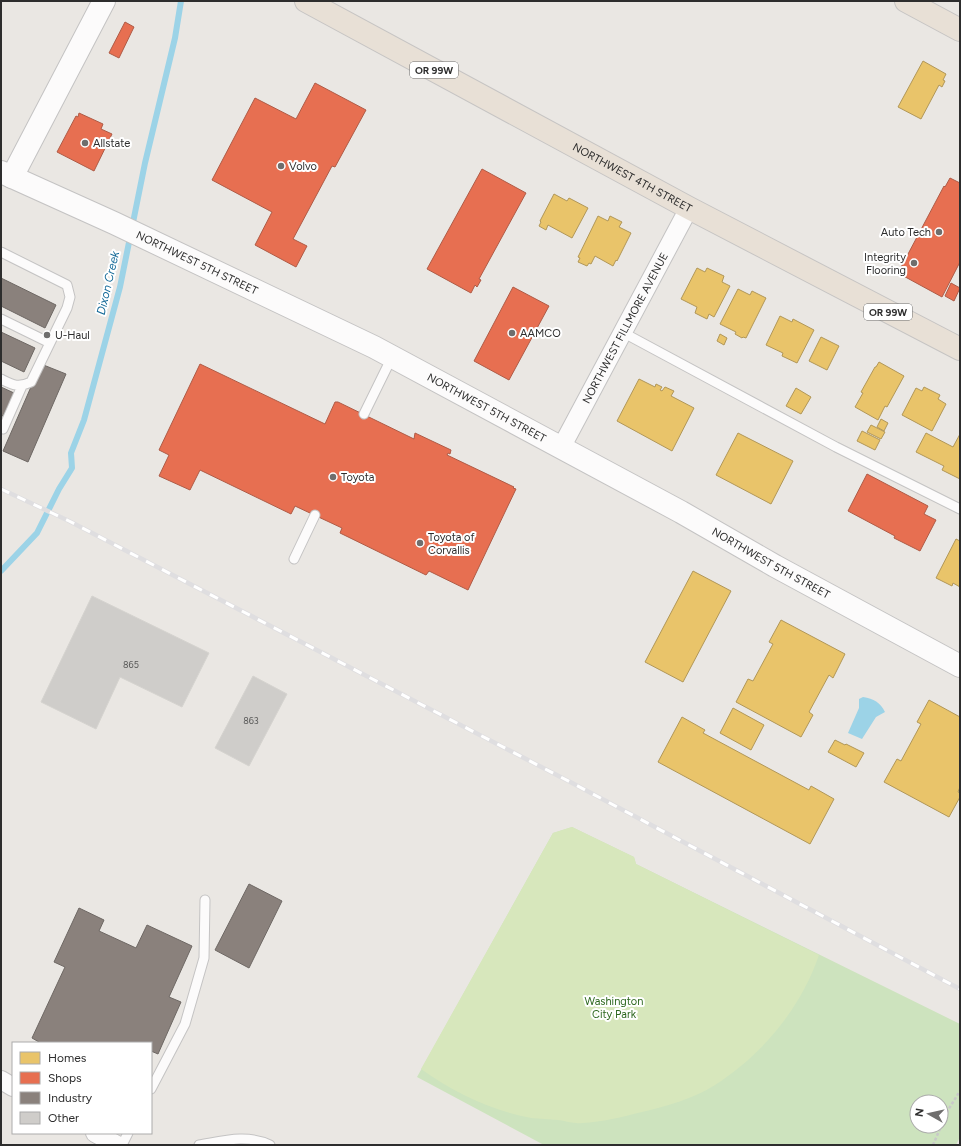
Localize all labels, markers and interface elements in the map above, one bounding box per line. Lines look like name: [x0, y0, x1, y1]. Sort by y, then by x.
road number: OR 99W: [410, 62, 458, 78]
place label: Allstate: [93, 137, 130, 150]
marker: Allstate: [80, 138, 90, 148]
street label: NORTHWEST 4TH STREET: [570, 140, 694, 215]
place label: Volvo: [289, 160, 317, 173]
marker: Volvo: [276, 161, 286, 171]
place label: Auto Tech: [881, 226, 931, 239]
marker: Auto Tech: [934, 227, 944, 237]
street label: NORTHWEST 5TH STREET: [134, 229, 260, 298]
water label: Dixon Creek: [94, 249, 122, 316]
street label: NORTHWEST FILLMORE AVENUE: [580, 251, 671, 406]
place label: Integrity Flooring: [864, 251, 906, 277]
marker: Integrity Flooring: [909, 258, 919, 268]
road number: OR 99W: [864, 304, 912, 320]
place label: AAMCO: [520, 327, 561, 340]
marker: AAMCO: [507, 328, 517, 338]
place label: U-Haul: [55, 329, 90, 342]
marker: U-Haul: [42, 330, 52, 340]
street label: NORTHWEST 5TH STREET: [425, 371, 548, 445]
place label: Toyota: [341, 471, 374, 484]
marker: Toyota: [328, 472, 338, 482]
street label: NORTHWEST 5TH STREET: [709, 525, 832, 601]
place label: Toyota of Corvallis: [428, 531, 476, 557]
marker: Toyota of Corvallis: [415, 538, 425, 548]
house number: 865: [123, 659, 139, 670]
house number: 863: [243, 715, 259, 726]
park label: Washington City Park: [585, 995, 643, 1021]
legend: [12, 1042, 152, 1134]
text: Homes: [48, 1051, 87, 1065]
text: Shops: [48, 1071, 82, 1085]
text: Industry: [48, 1091, 93, 1105]
north arrow: [909, 1094, 949, 1134]
text: N: [913, 1108, 927, 1118]
text: Other: [48, 1111, 79, 1125]

